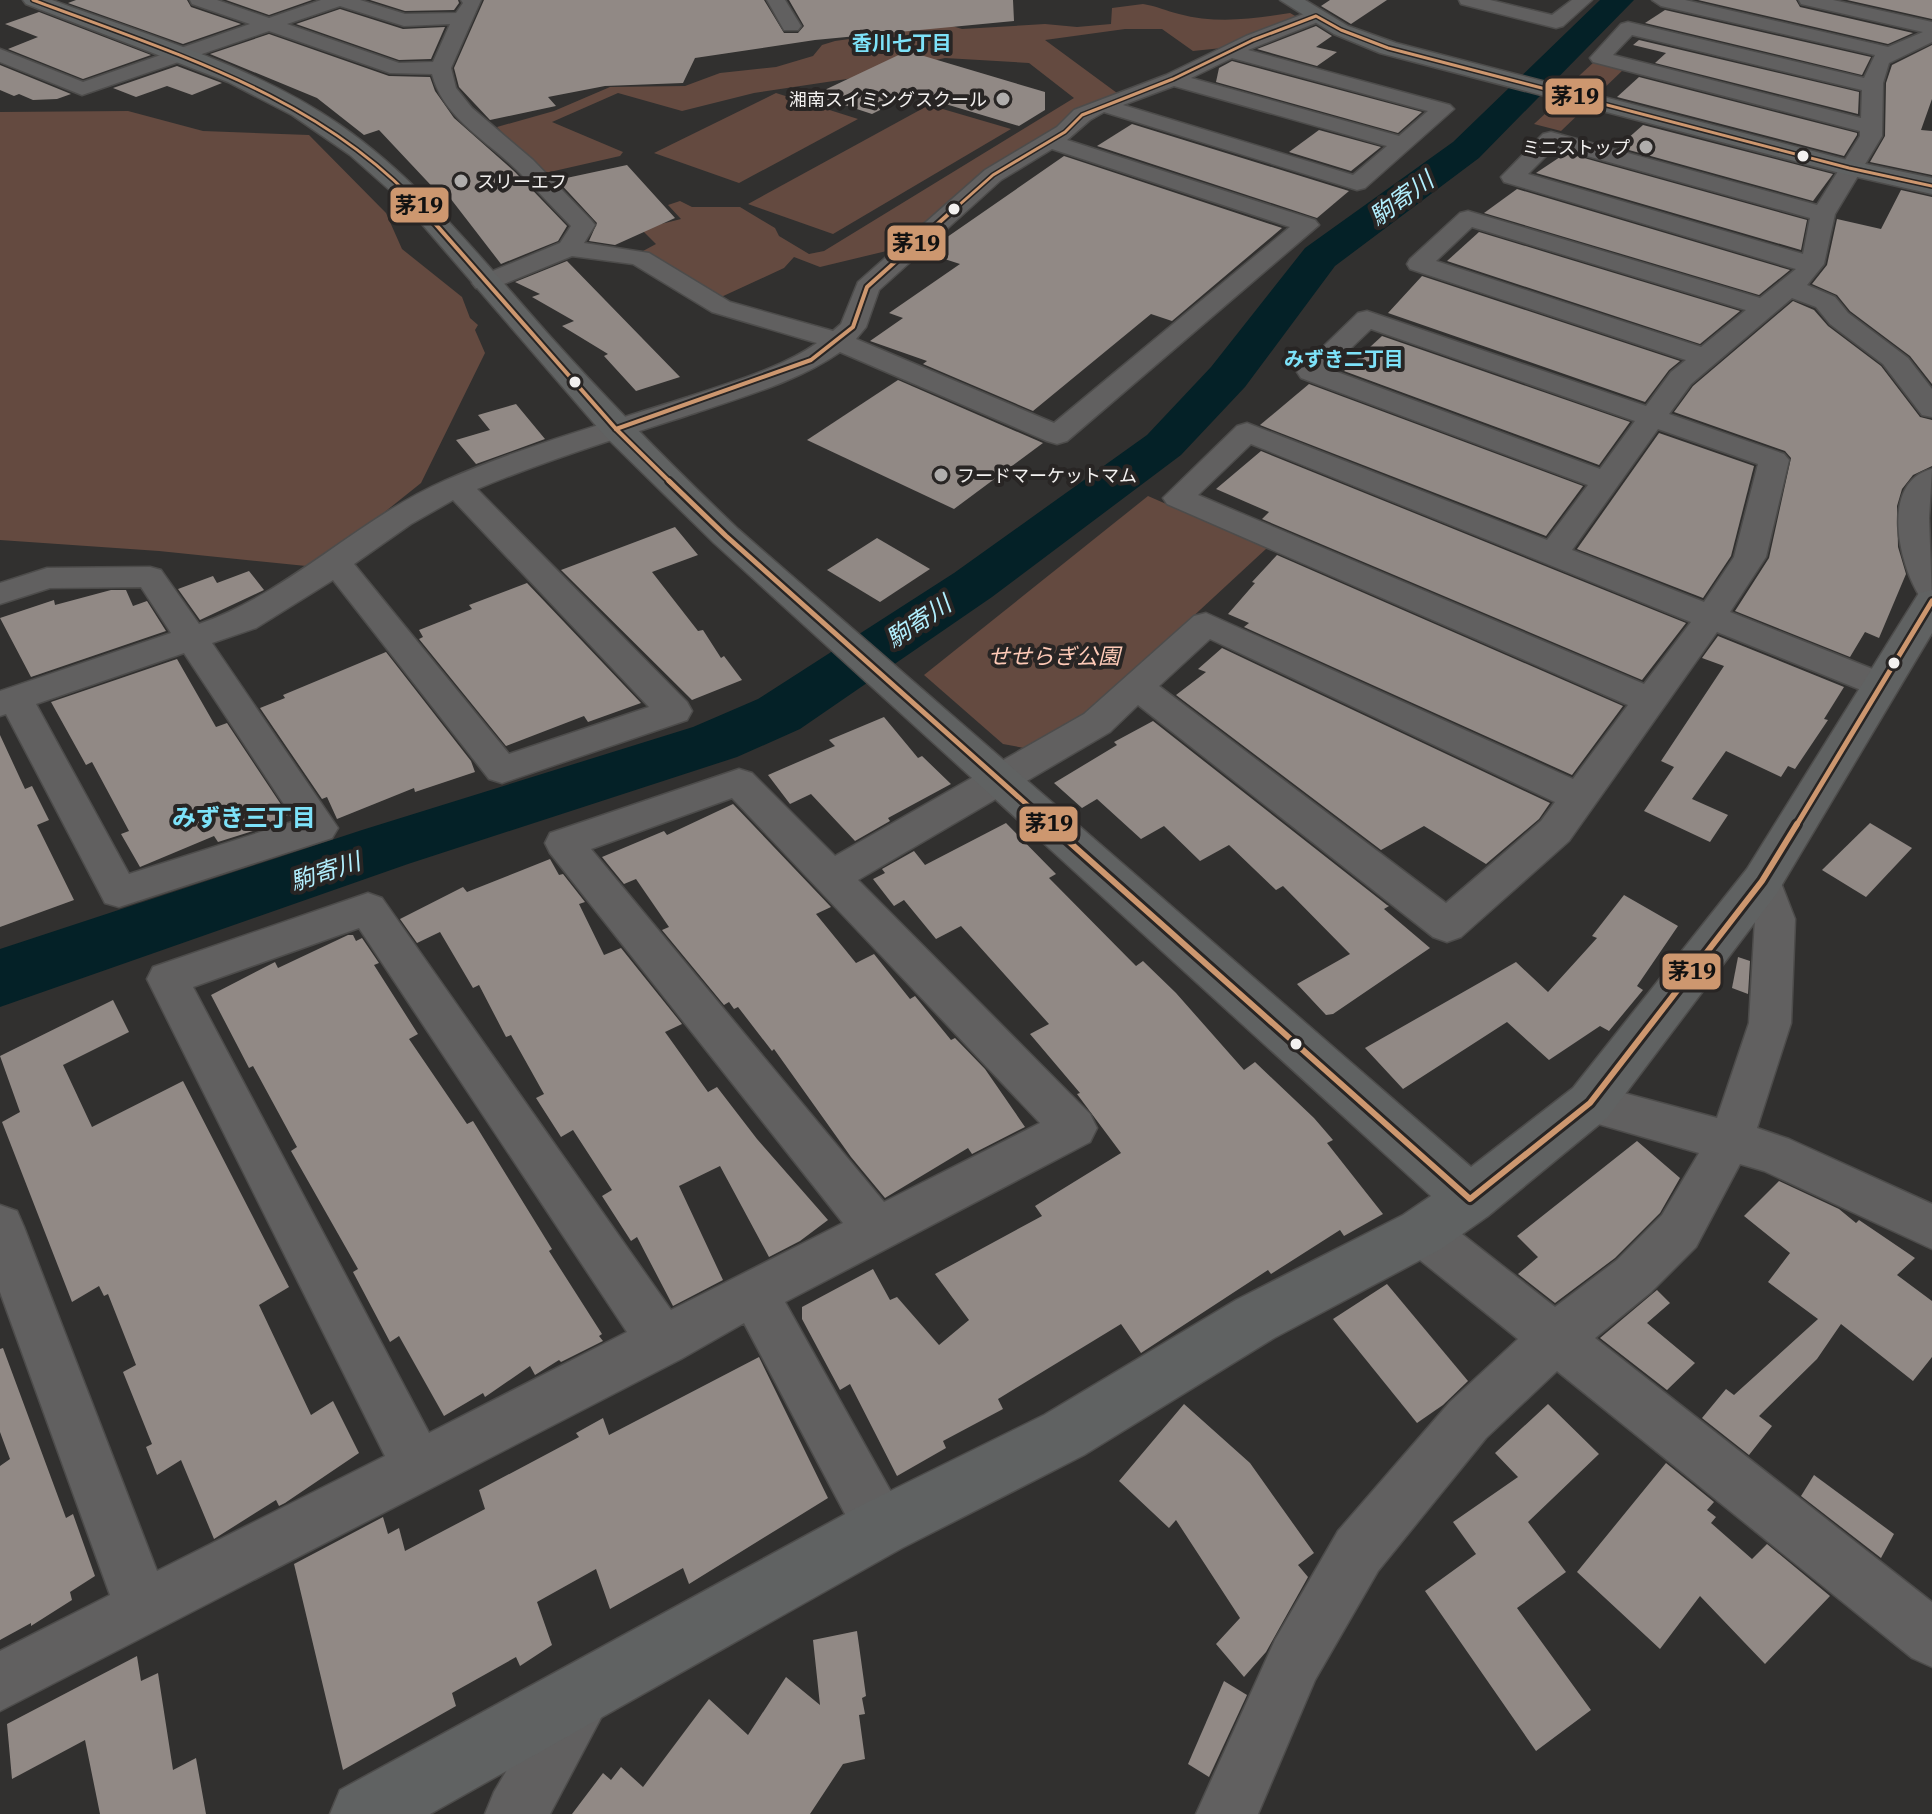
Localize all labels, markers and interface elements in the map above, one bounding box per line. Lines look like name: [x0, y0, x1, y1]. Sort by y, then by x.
district label: 香川七丁目: [852, 29, 952, 56]
line badge: 茅19: [1544, 77, 1605, 116]
text: 茅19: [1551, 81, 1599, 110]
place label: 湘南スイミングスクール: [789, 88, 987, 111]
marker: 湘南スイミングスクール: [994, 90, 1012, 108]
place label: ミニストップ: [1522, 136, 1630, 159]
marker: ミニストップ: [1637, 138, 1655, 156]
unlabelled marker: [1795, 148, 1811, 164]
water label: 駒寄川: [1362, 162, 1442, 232]
place label: スリーエフ: [477, 170, 567, 193]
marker: スリーエフ: [452, 172, 470, 190]
line badge: 茅19: [389, 186, 450, 224]
text: 茅19: [395, 190, 443, 219]
unlabelled marker: [946, 201, 962, 217]
line badge: 茅19: [886, 224, 947, 262]
text: 茅19: [892, 228, 940, 257]
district label: みずき二丁目: [1284, 345, 1404, 372]
unlabelled marker: [567, 374, 583, 390]
place label: フードマーケットマム: [957, 464, 1137, 487]
marker: フードマーケットマム: [932, 466, 950, 484]
water label: 駒寄川: [879, 586, 959, 654]
park label: せせらぎ公園: [988, 641, 1123, 670]
unlabelled marker: [1886, 655, 1902, 671]
district label: みずき三丁目: [172, 801, 316, 833]
line badge: 茅19: [1018, 805, 1079, 843]
text: 茅19: [1025, 808, 1073, 837]
water label: 駒寄川: [286, 844, 367, 897]
line badge: 茅19: [1661, 952, 1722, 991]
text: 茅19: [1668, 956, 1716, 985]
unlabelled marker: [1288, 1036, 1304, 1052]

